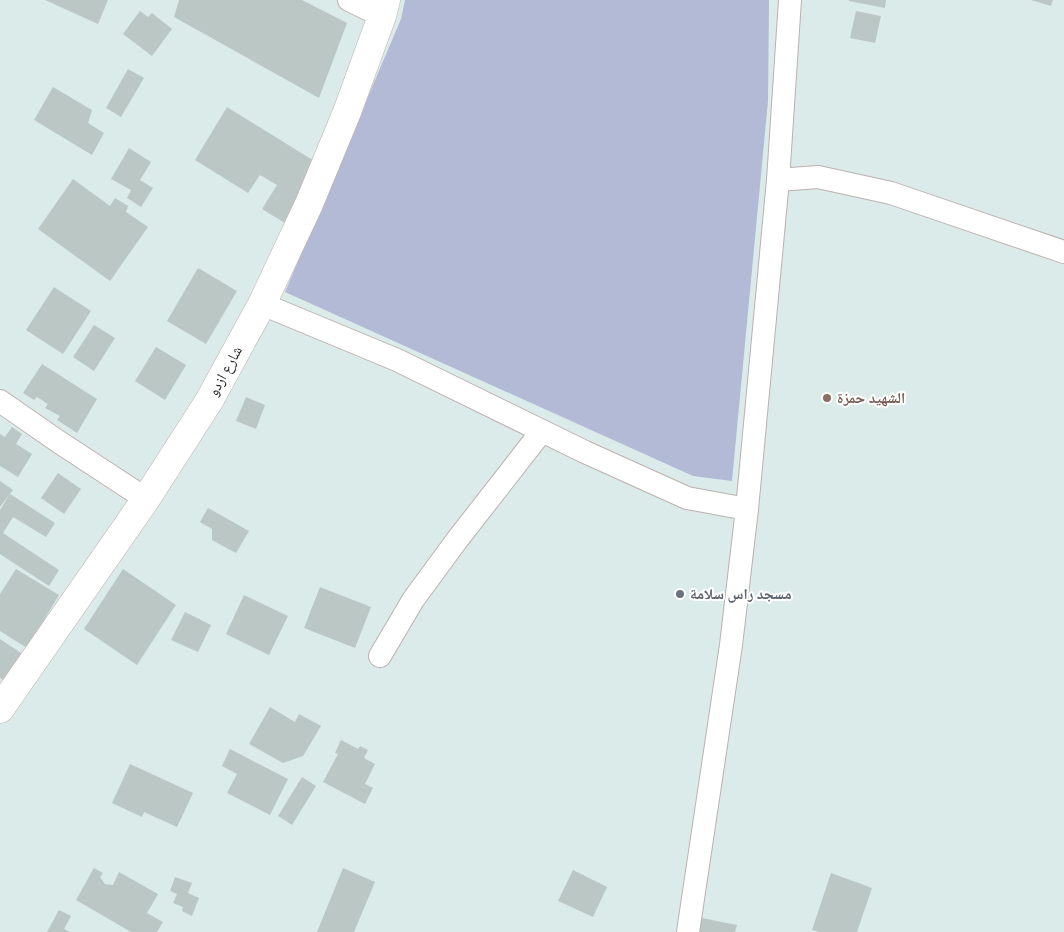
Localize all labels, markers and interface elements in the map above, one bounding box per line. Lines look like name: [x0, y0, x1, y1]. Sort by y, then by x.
street label: شارع ازدو: [204, 343, 247, 400]
place label: الشهيد حمزة: [837, 389, 905, 407]
marker: الشهيد حمزة: [821, 392, 833, 404]
place label: مسجد راس سلامة: [690, 585, 791, 603]
marker: مسجد راس سلامة: [674, 588, 686, 600]

